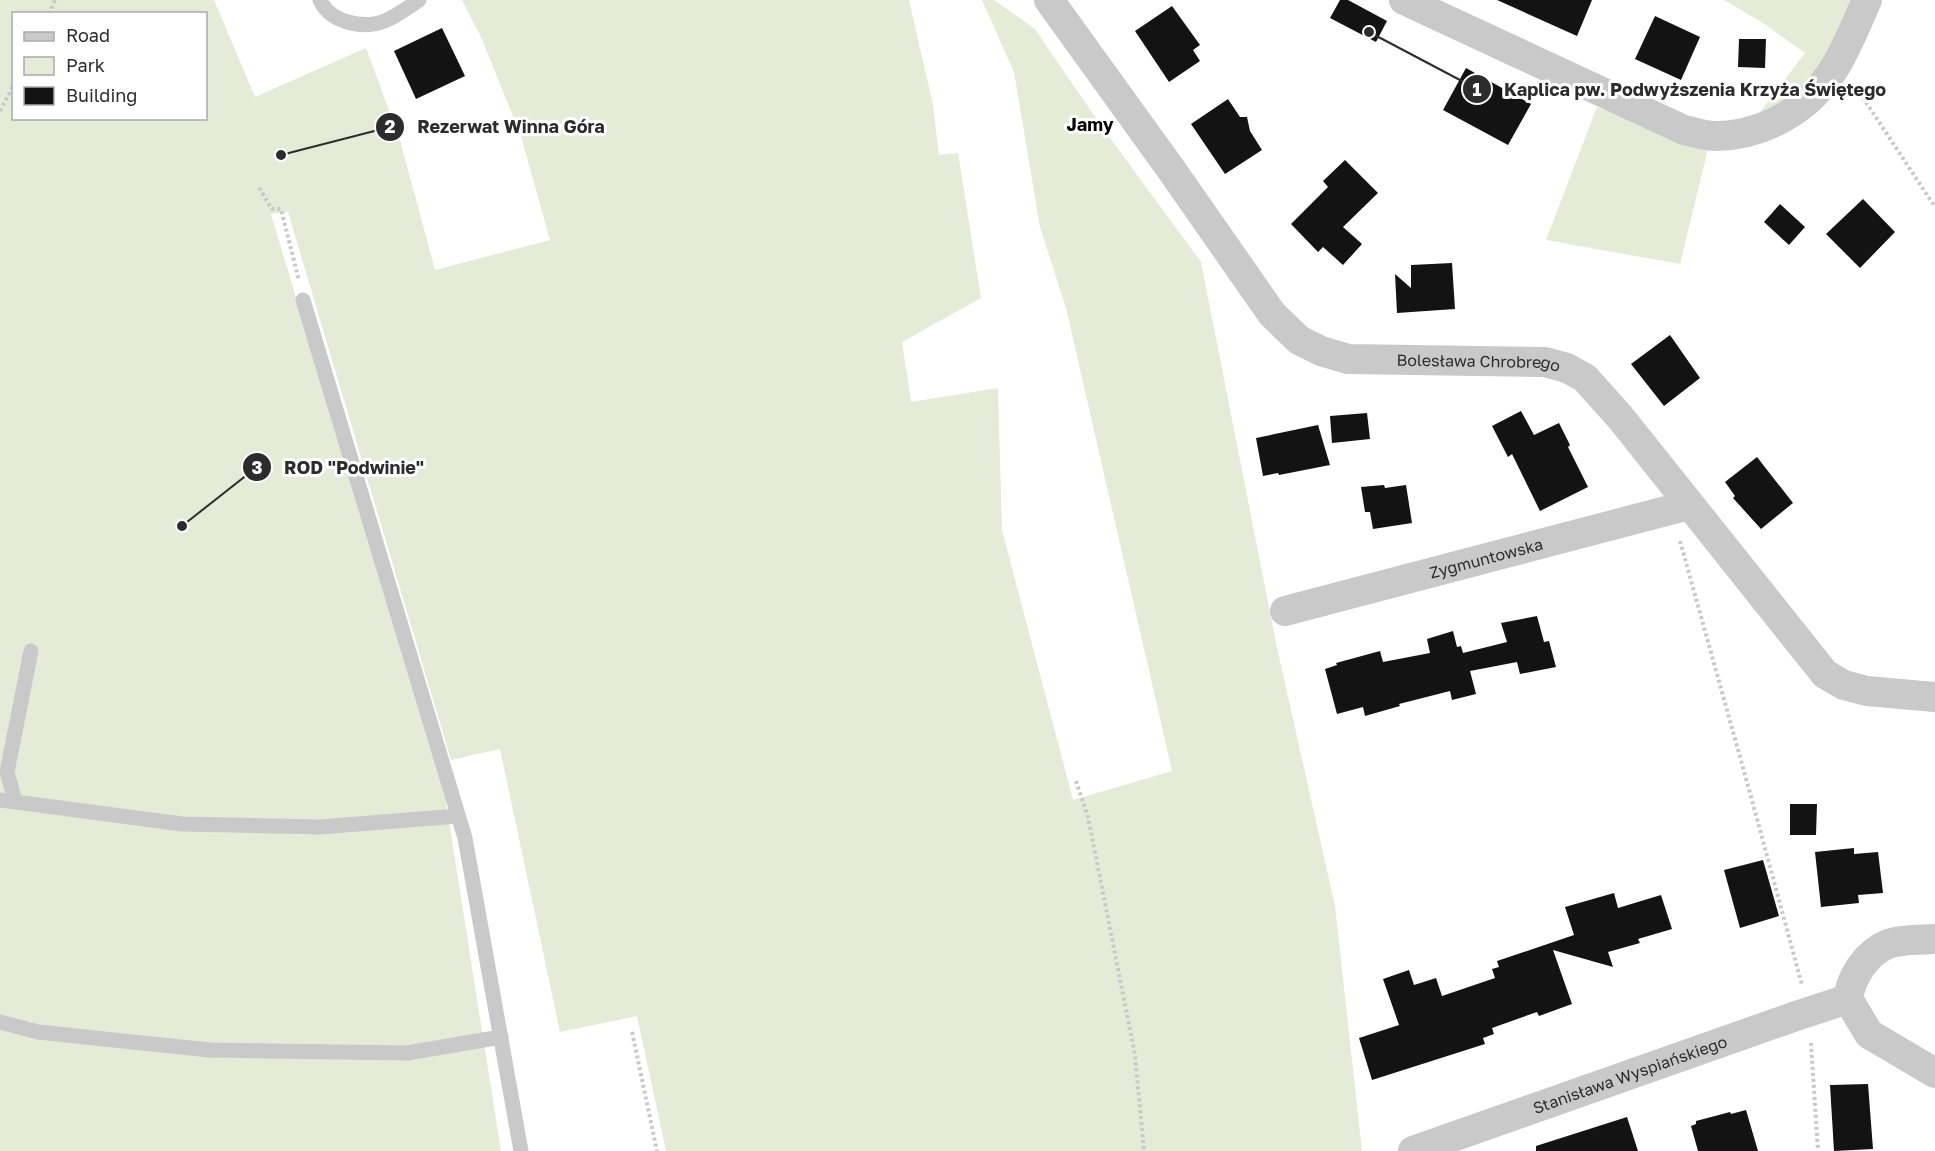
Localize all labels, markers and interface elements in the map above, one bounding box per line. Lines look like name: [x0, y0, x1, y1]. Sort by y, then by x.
legend: [12, 12, 207, 120]
text: Road: [66, 24, 110, 46]
text: Park: [66, 54, 105, 76]
callout: Kaplica pw. Podwyższenia Krzyża Świętego: [1462, 71, 1898, 107]
text: 1: [1472, 78, 1482, 100]
text: Kaplica pw. Podwyższenia Krzyża Świętego: [1504, 78, 1886, 100]
text: Building: [66, 84, 137, 106]
callout: Rezerwat Winna Góra: [375, 109, 617, 145]
district label: Jamy: [1067, 113, 1114, 135]
text: 2: [385, 115, 396, 137]
text: Rezerwat Winna Góra: [417, 115, 605, 137]
street label: Bolesława Chrobrego: [1396, 350, 1563, 376]
callout: ROD "Podwinie": [242, 449, 436, 485]
text: 3: [252, 456, 263, 478]
text: ROD "Podwinie": [284, 456, 424, 478]
street label: Zygmuntowska: [1427, 534, 1545, 583]
street label: Stanisława Wyspiańskiego: [1530, 1031, 1730, 1118]

